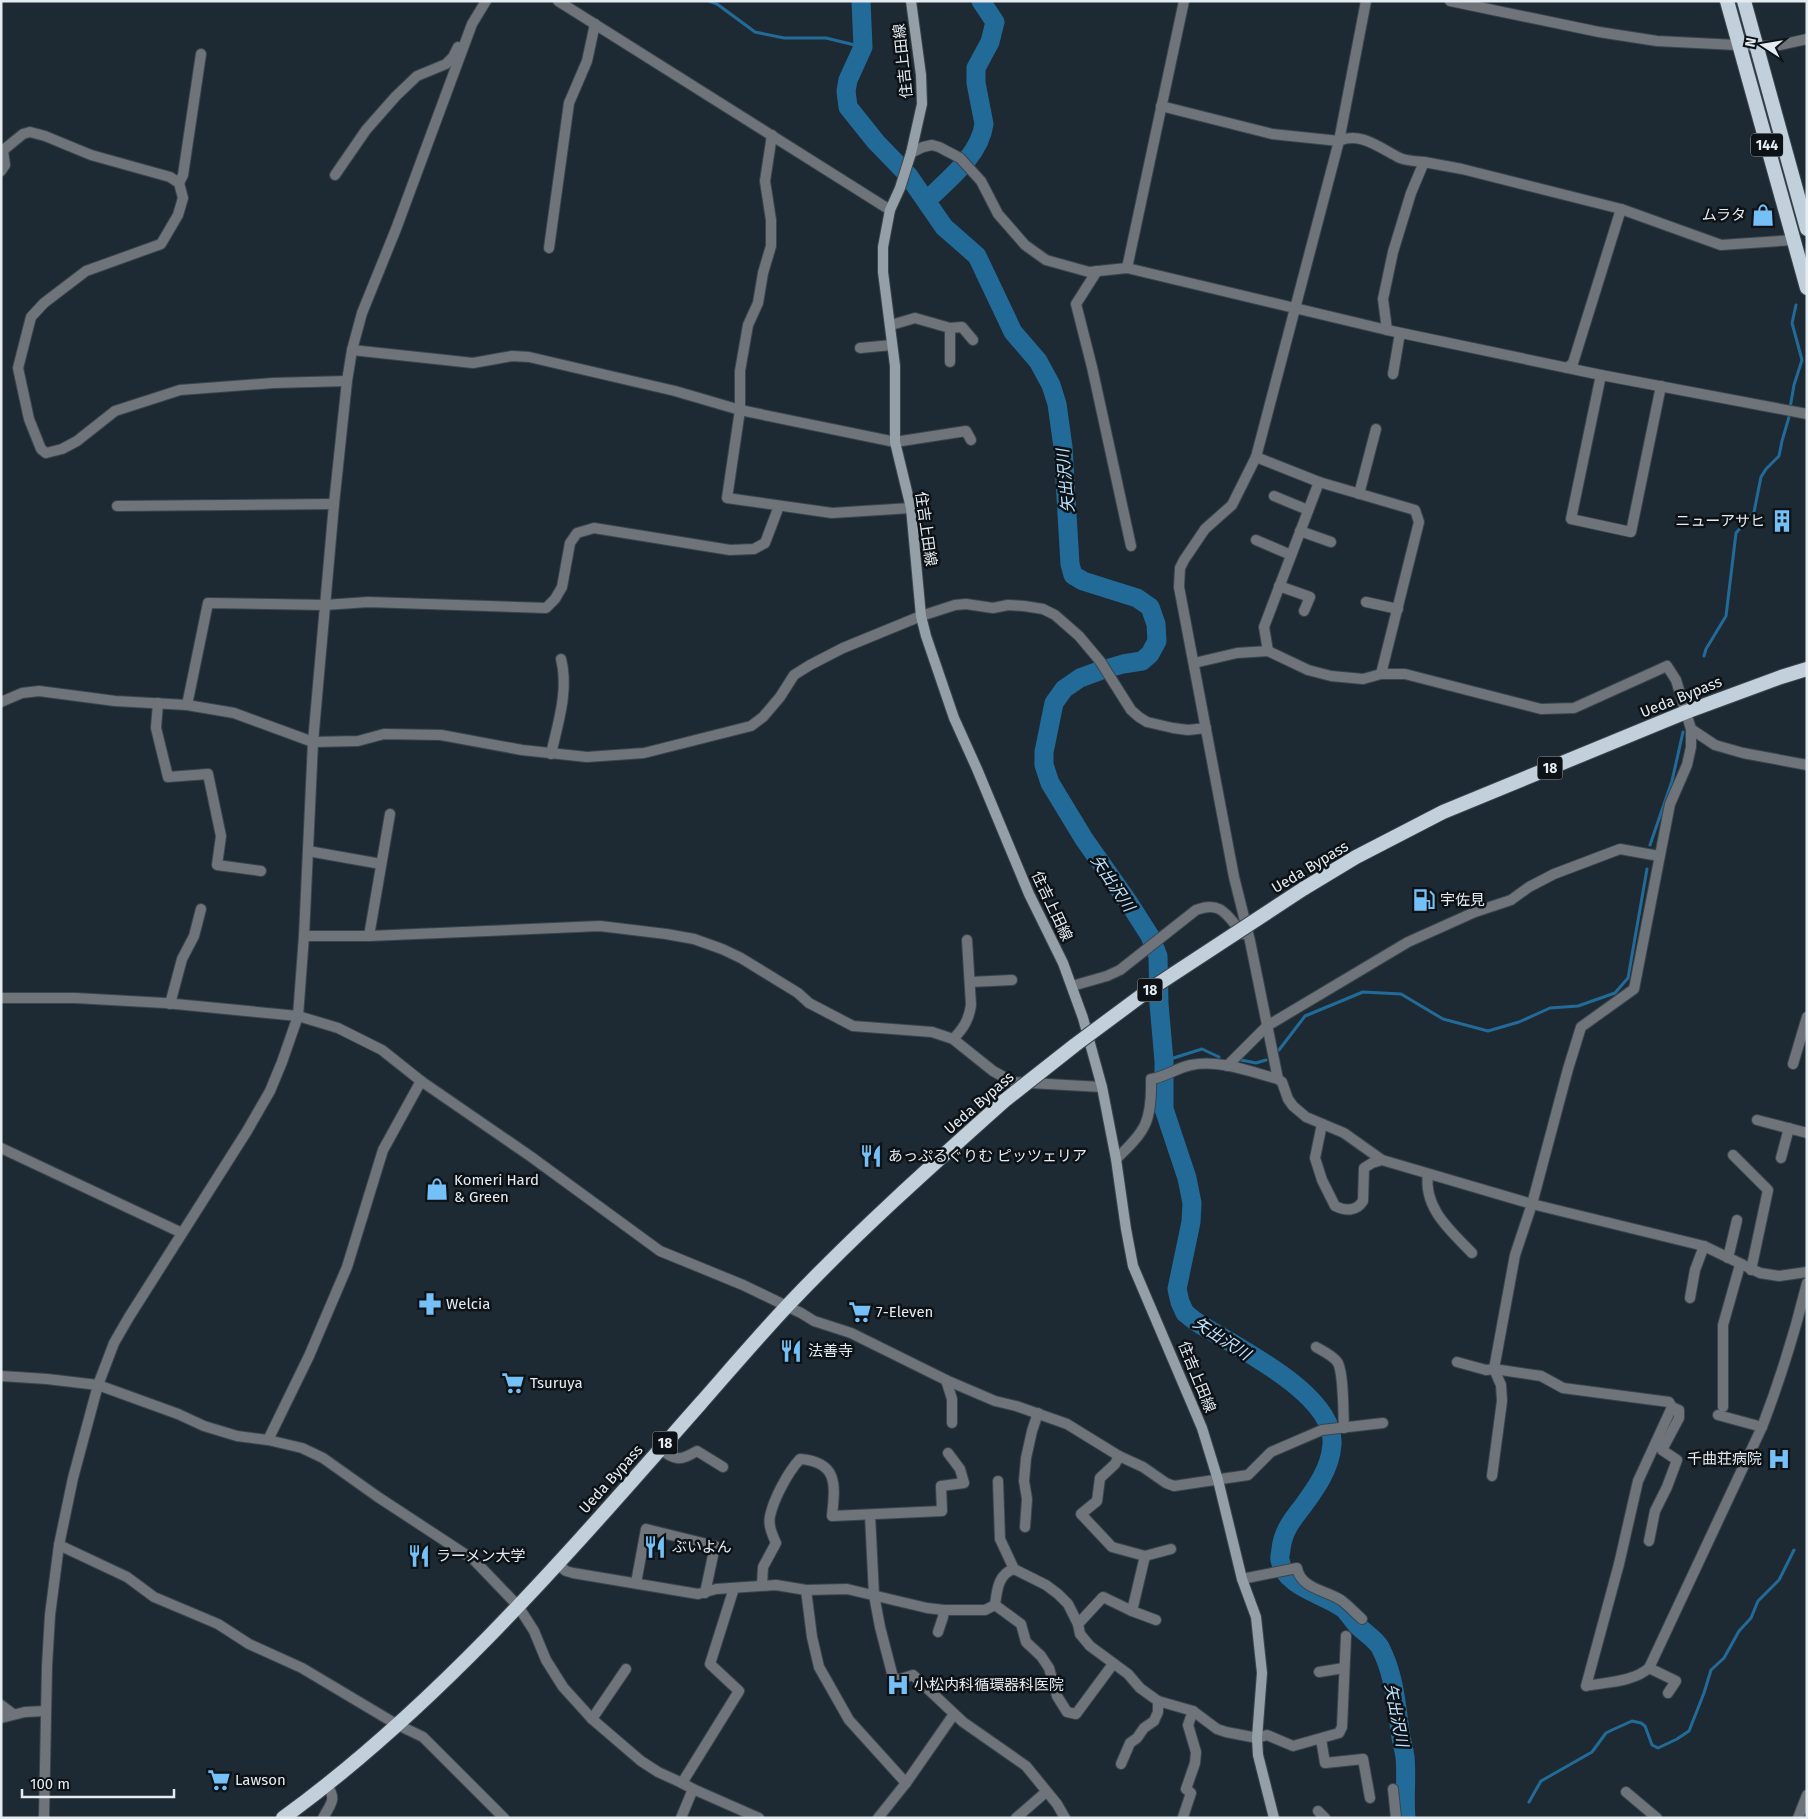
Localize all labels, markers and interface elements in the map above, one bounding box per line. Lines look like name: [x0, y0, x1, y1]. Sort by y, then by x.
north arrow: [1738, 20, 1788, 70]
street label: 住吉上田線: [890, 23, 916, 99]
text: N: [1741, 36, 1760, 49]
road number: 144: [1751, 134, 1783, 156]
shop icon: ムラタ: [1750, 202, 1776, 228]
place label: ムラタ: [1702, 206, 1746, 224]
water label: 矢出沢川: [1053, 446, 1078, 514]
street label: 住吉上田線: [912, 491, 940, 567]
building icon: ニューアサヒ: [1769, 508, 1795, 534]
place label: ニューアサヒ: [1676, 512, 1765, 530]
street label: Ueda Bypass: [1638, 672, 1724, 722]
road number: 18: [1538, 756, 1562, 780]
street label: Ueda Bypass: [1268, 837, 1352, 897]
water label: 矢出沢川: [1087, 851, 1139, 917]
street label: 住吉上田線: [1028, 868, 1076, 944]
fuel station icon: 宇佐見: [1411, 887, 1437, 913]
place label: 宇佐見: [1440, 891, 1485, 909]
road number: 18: [1138, 978, 1162, 1002]
street label: Ueda Bypass: [941, 1068, 1017, 1138]
restaurant icon: あっぷるぐりむ ピッツェリア: [858, 1143, 884, 1169]
place label: あっぷるぐりむ ピッツェリア: [888, 1147, 1087, 1165]
place label: Komeri Hard & Green: [454, 1171, 539, 1206]
shop icon: Komeri Hard & Green: [424, 1176, 450, 1202]
pharmacy icon: Welcia: [417, 1291, 443, 1317]
place label: Welcia: [446, 1295, 490, 1313]
supermarket icon: 7-Eleven: [847, 1299, 873, 1325]
place label: 7-Eleven: [876, 1303, 933, 1321]
water label: 矢出沢川: [1190, 1313, 1255, 1365]
restaurant icon: 法善寺: [778, 1338, 804, 1364]
street label: 住吉上田線: [1175, 1339, 1219, 1415]
place label: 法善寺: [808, 1342, 853, 1360]
supermarket icon: Tsuruya: [500, 1370, 526, 1396]
place label: Tsuruya: [530, 1374, 583, 1392]
road number: 18: [652, 1432, 678, 1455]
street label: Ueda Bypass: [575, 1441, 647, 1517]
hospital icon: 千曲荘病院: [1766, 1446, 1792, 1472]
place label: 千曲荘病院: [1687, 1450, 1762, 1468]
restaurant icon: ぶいよん: [642, 1534, 668, 1560]
place label: ぶいよん: [672, 1538, 732, 1556]
restaurant icon: ラーメン大学: [406, 1543, 432, 1569]
place label: ラーメン大学: [436, 1547, 525, 1565]
hospital icon: 小松内科循環器科医院: [885, 1672, 911, 1698]
place label: 小松内科循環器科医院: [914, 1676, 1064, 1694]
water label: 矢出沢川: [1381, 1682, 1412, 1750]
scale bar: [22, 1766, 175, 1798]
supermarket icon: Lawson: [206, 1767, 232, 1793]
place label: Lawson: [235, 1771, 286, 1789]
text: 100 m: [30, 1775, 70, 1793]

